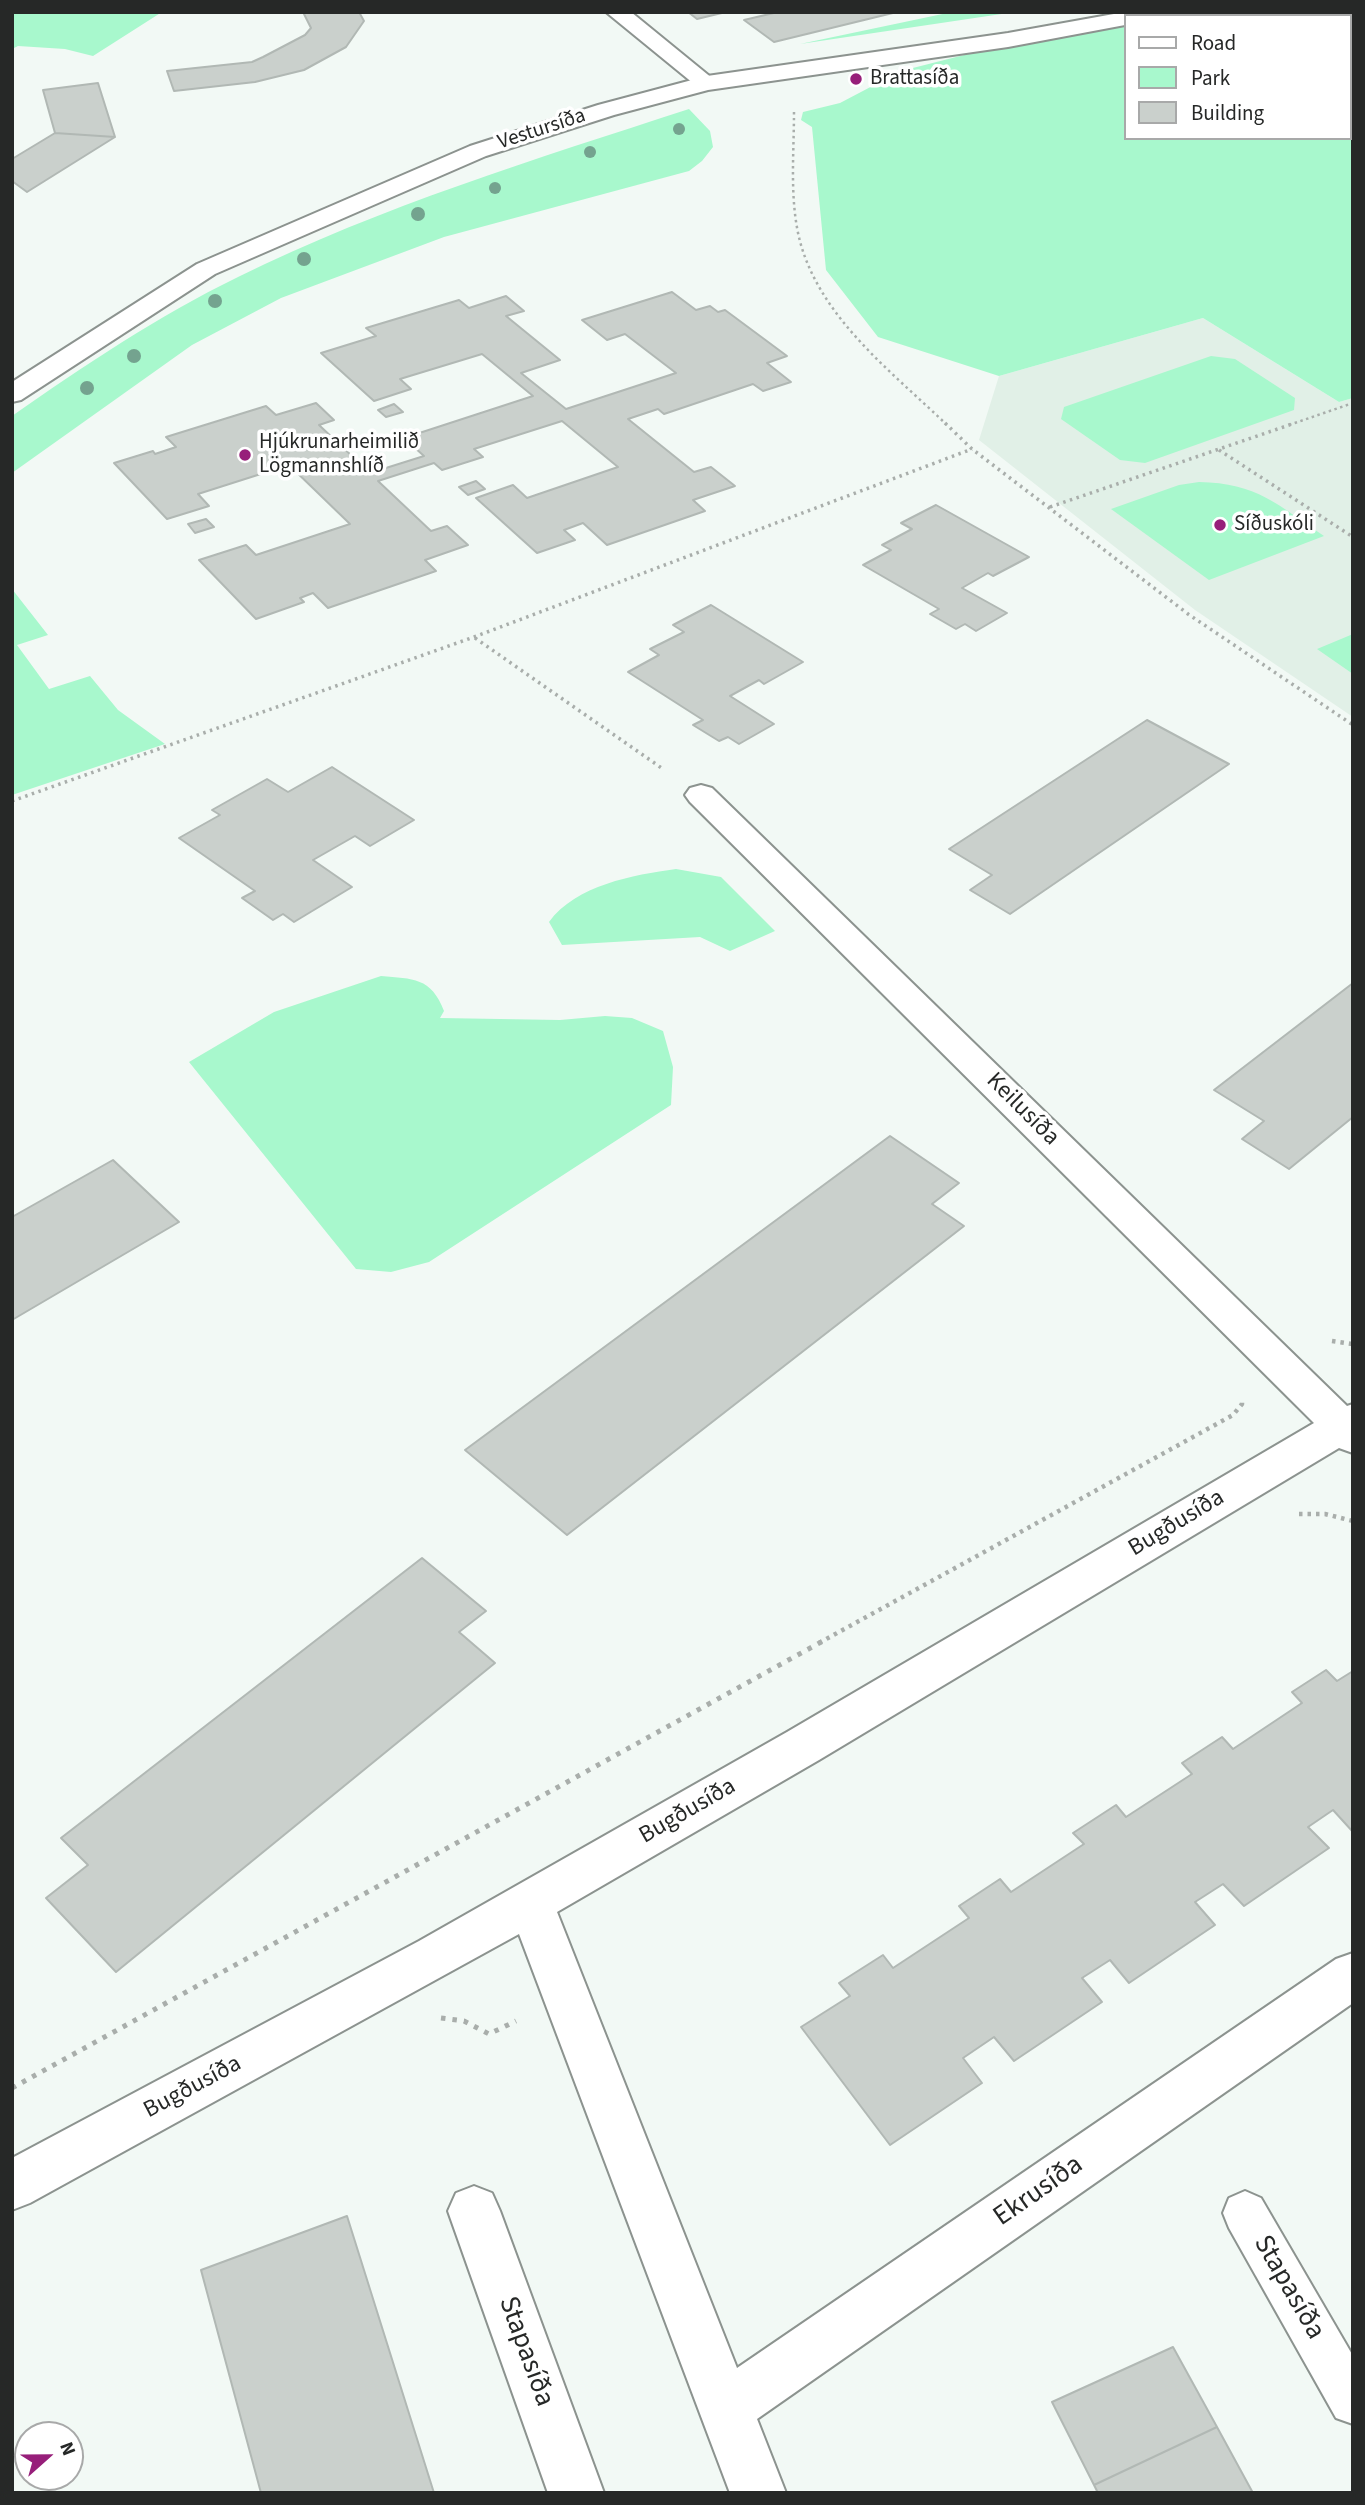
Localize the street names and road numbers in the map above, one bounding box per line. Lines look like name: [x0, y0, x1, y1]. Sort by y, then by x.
street label: Vestursíða: [495, 104, 589, 156]
street label: Keilusíða: [979, 1067, 1065, 1153]
street label: Bugðusíða: [1124, 1484, 1230, 1564]
street label: Bugðusíða: [635, 1773, 741, 1851]
street label: Bugðusíða: [139, 2050, 247, 2126]
street label: Ekrusíða: [988, 2149, 1090, 2235]
street label: Stapasíða: [1245, 2230, 1331, 2346]
street label: Stapasíða: [490, 2293, 560, 2411]

